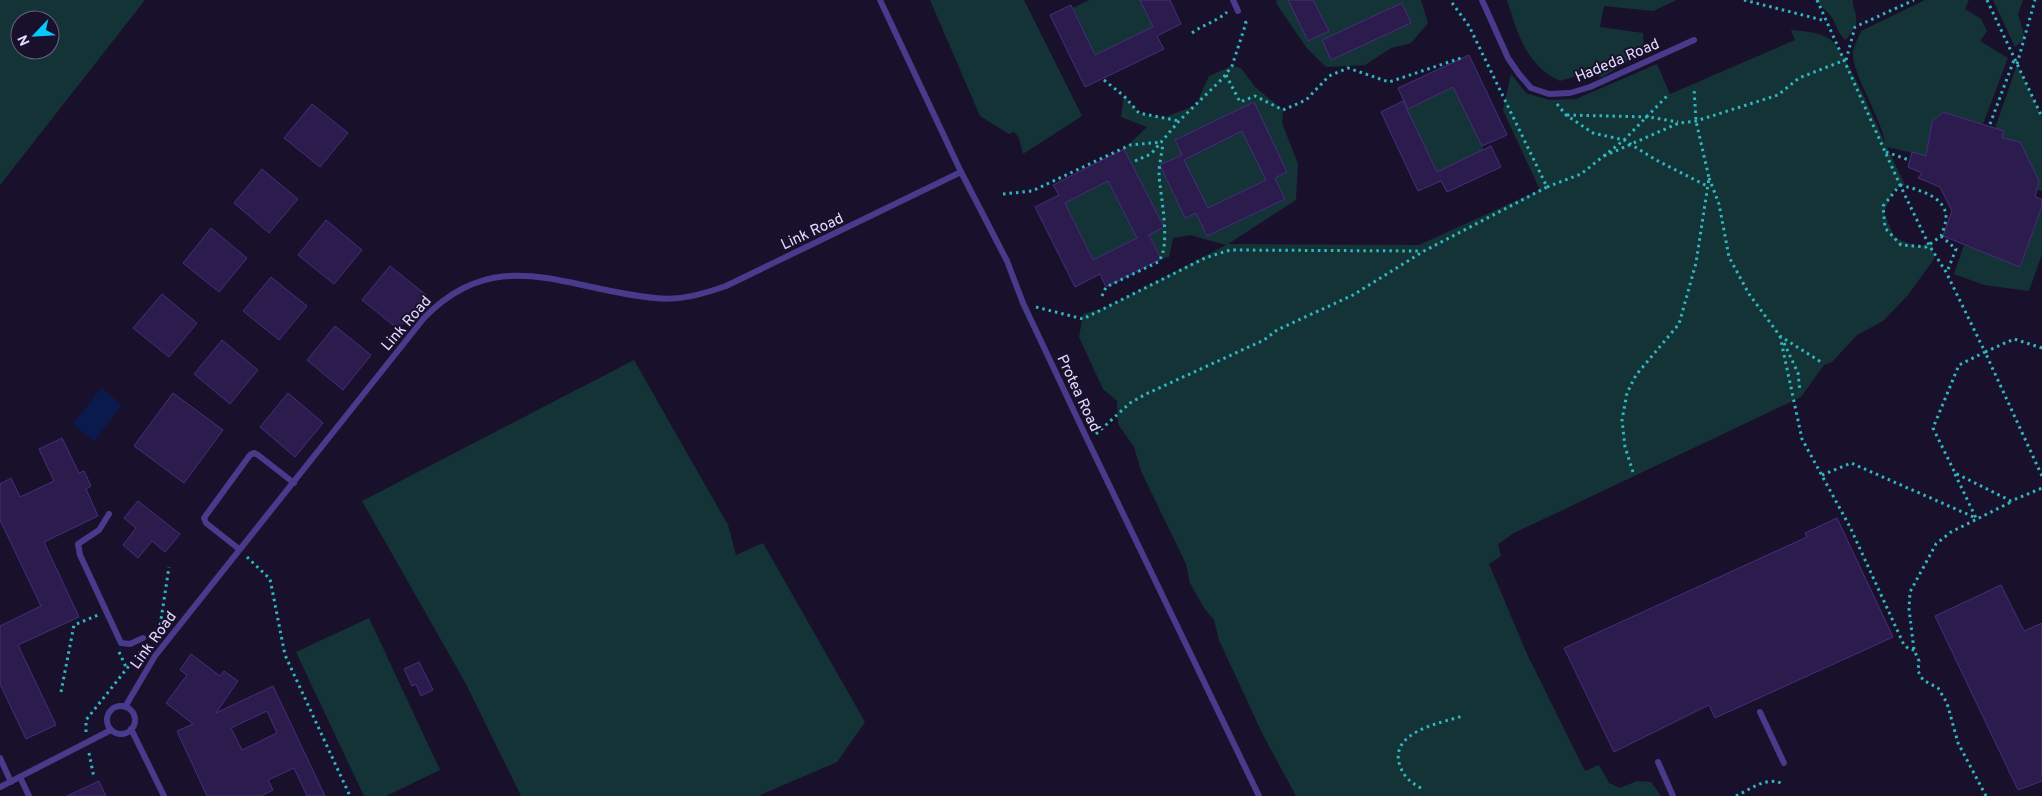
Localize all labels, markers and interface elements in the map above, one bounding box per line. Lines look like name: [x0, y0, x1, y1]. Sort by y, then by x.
north arrow: [10, 10, 60, 60]
text: N: [15, 32, 34, 48]
street label: Hadeda Road: [1573, 35, 1662, 88]
street label: Link Road: [778, 210, 847, 255]
street label: Link Road: [378, 293, 436, 355]
street label: Protea Road: [1052, 352, 1104, 435]
street label: Link Road: [127, 608, 182, 674]

